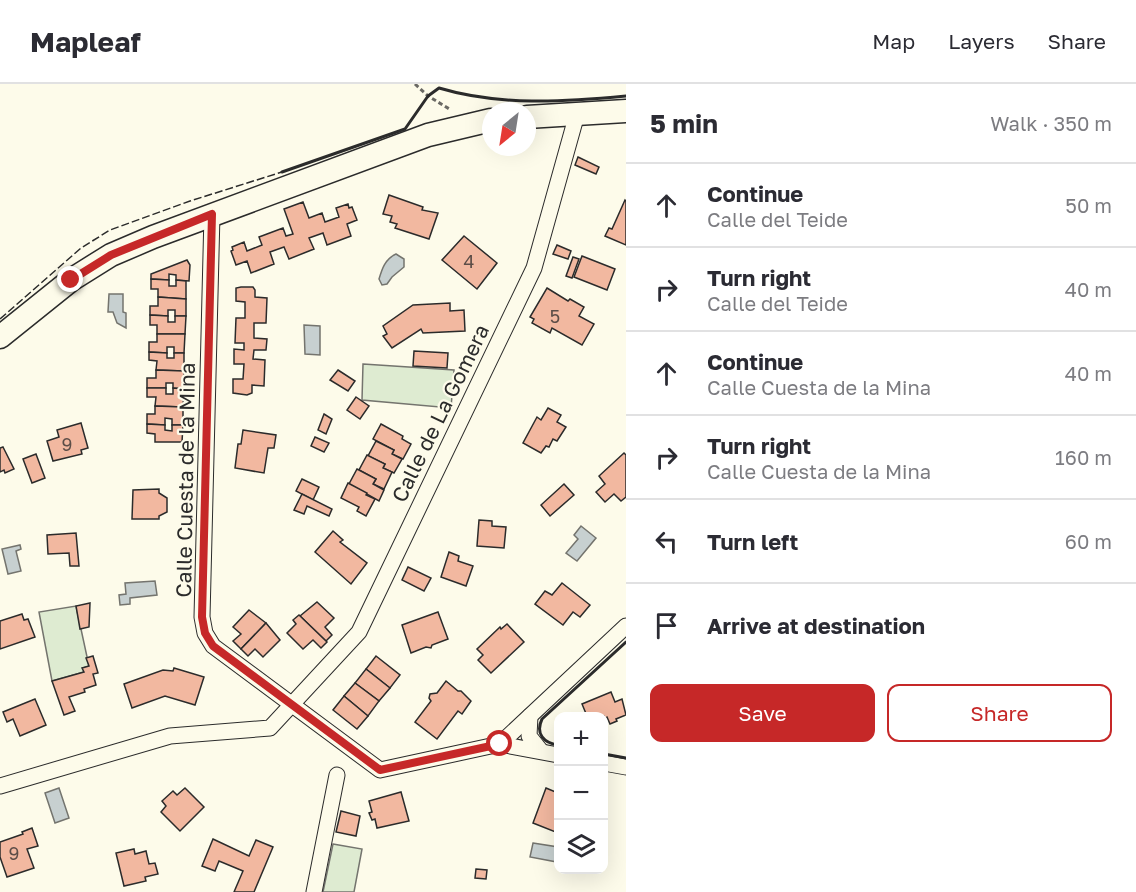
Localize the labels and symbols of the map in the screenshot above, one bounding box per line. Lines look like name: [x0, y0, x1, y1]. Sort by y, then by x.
north arrow: [482, 102, 536, 156]
house number: 4: [464, 250, 475, 272]
route end: [57, 266, 83, 292]
house number: 5: [550, 305, 560, 327]
street label: Calle de La Gomera: [386, 320, 494, 506]
street label: Calle Cuesta de la Mina: [170, 362, 200, 598]
house number: 9: [62, 433, 72, 455]
route start: [486, 730, 512, 756]
house number: 9: [9, 842, 19, 864]

